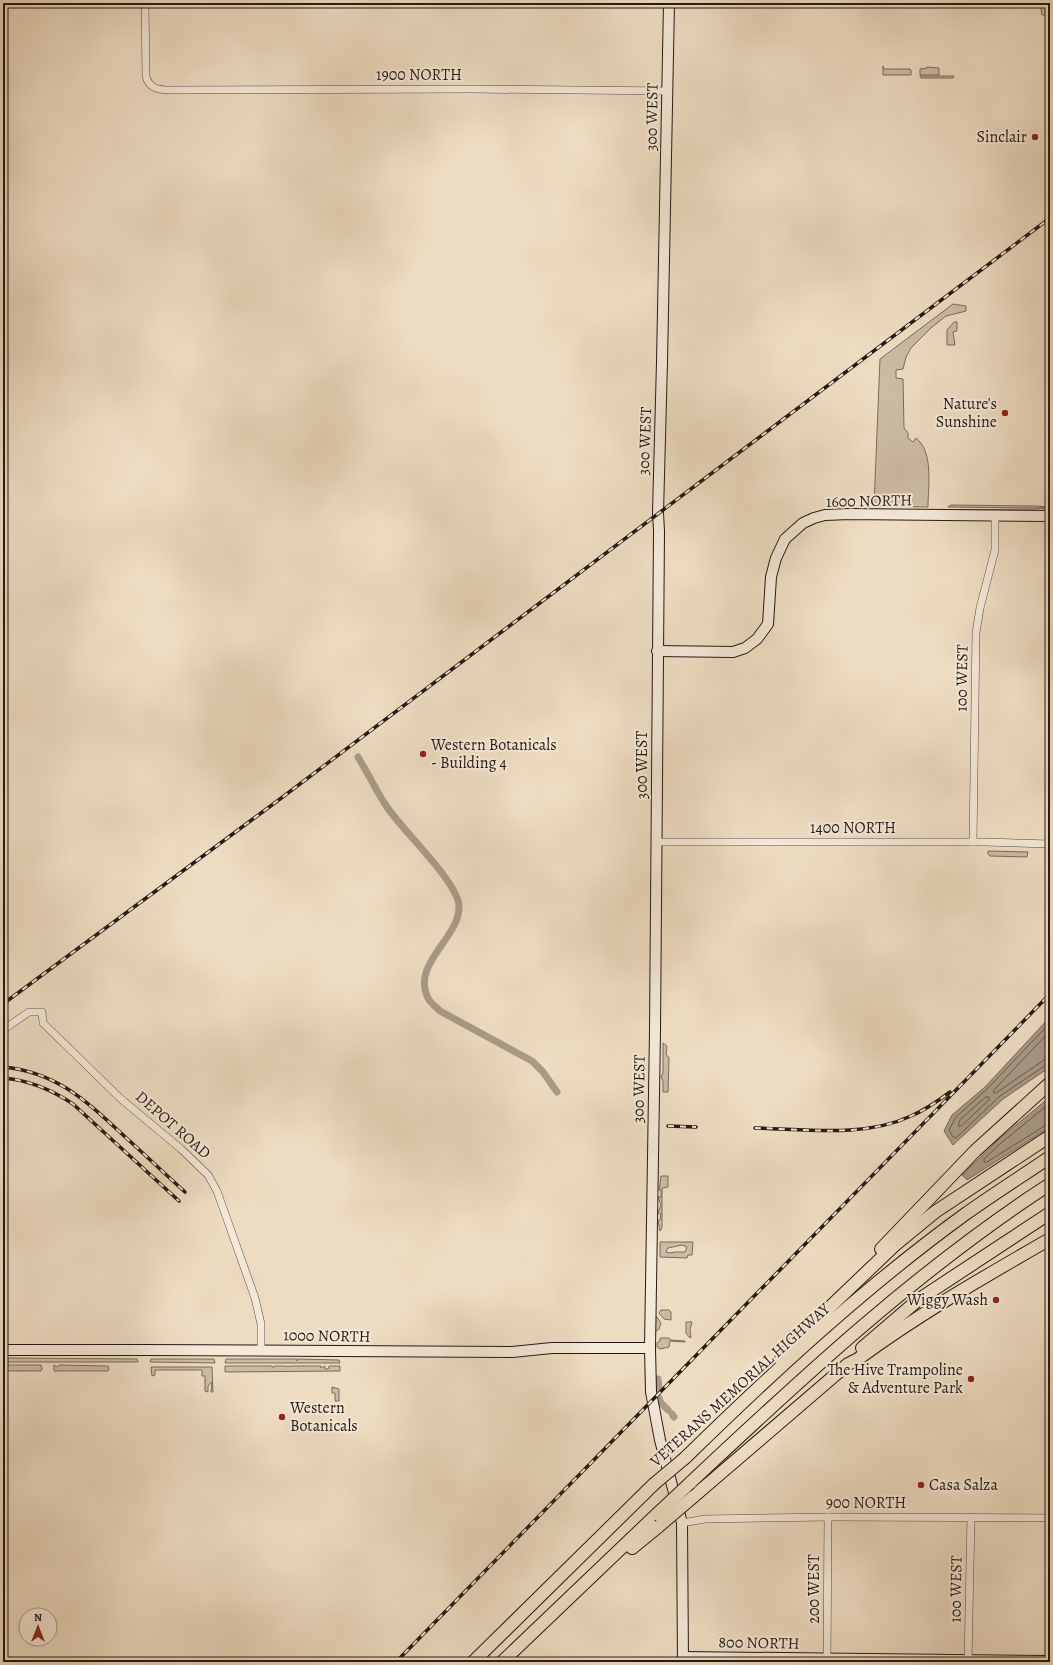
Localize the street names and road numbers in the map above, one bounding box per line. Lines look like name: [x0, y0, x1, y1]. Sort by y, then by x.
street label: 1900 NORTH: [376, 64, 462, 86]
street label: 300 WEST: [640, 82, 664, 151]
street label: 300 WEST: [633, 406, 657, 476]
street label: 1600 NORTH: [826, 489, 912, 513]
street label: 100 WEST: [950, 644, 974, 712]
street label: 300 WEST: [631, 731, 653, 799]
street label: 1400 NORTH: [810, 817, 896, 839]
street label: 300 WEST: [627, 1054, 651, 1123]
street label: DEPOT ROAD: [131, 1086, 215, 1164]
street label: VETERANS MEMORIAL HIGHWAY: [644, 1298, 835, 1473]
street label: 1000 NORTH: [283, 1324, 371, 1348]
street label: 900 NORTH: [826, 1492, 906, 1514]
street label: 200 WEST: [803, 1554, 825, 1624]
street label: 100 WEST: [944, 1555, 968, 1623]
street label: 800 NORTH: [718, 1631, 800, 1655]

